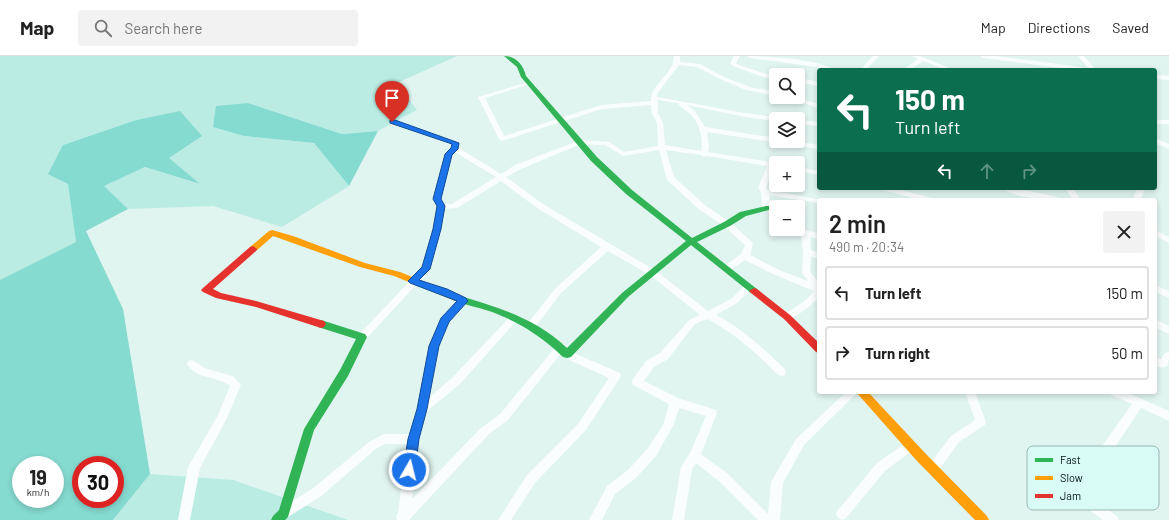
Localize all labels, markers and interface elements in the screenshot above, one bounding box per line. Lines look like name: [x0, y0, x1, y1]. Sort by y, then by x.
search box: [78, 10, 358, 46]
text: Map: [20, 16, 54, 39]
icon: search: [92, 17, 114, 39]
text: Search here: [124, 19, 202, 37]
text: Map: [981, 19, 1006, 36]
text: Directions: [1028, 19, 1090, 36]
text: Saved: [1112, 19, 1149, 36]
map controls: [769, 68, 805, 236]
button: search: [769, 68, 805, 104]
pin: [375, 81, 409, 122]
text: 150 m: [895, 82, 965, 116]
icon: left: [829, 84, 881, 136]
icon: arrive: [381, 87, 403, 109]
button: layers: [769, 112, 805, 148]
text: Turn left: [895, 116, 961, 138]
button: +: [769, 156, 805, 192]
icon: left: [934, 160, 956, 182]
icon: ahead: [976, 160, 998, 182]
icon: right: [1018, 160, 1040, 182]
button: −: [769, 200, 805, 236]
text: 2 min: [829, 209, 886, 238]
button: close: [1103, 211, 1145, 253]
text: 490 m · 20:34: [829, 239, 904, 255]
icon: left: [831, 282, 853, 304]
text: Turn left: [865, 284, 921, 302]
text: 150 m: [1106, 284, 1143, 302]
icon: right: [831, 342, 853, 364]
text: Turn right: [865, 344, 930, 362]
text: 50 m: [1111, 344, 1143, 362]
legend: [1027, 446, 1159, 510]
position arrow: [388, 449, 430, 491]
text: Fast: [1060, 453, 1081, 466]
speed limit sign: 30: [72, 456, 124, 508]
text: 19: [29, 465, 47, 489]
text: Slow: [1060, 471, 1083, 484]
text: km/h: [27, 486, 49, 498]
text: Jam: [1060, 489, 1081, 502]

